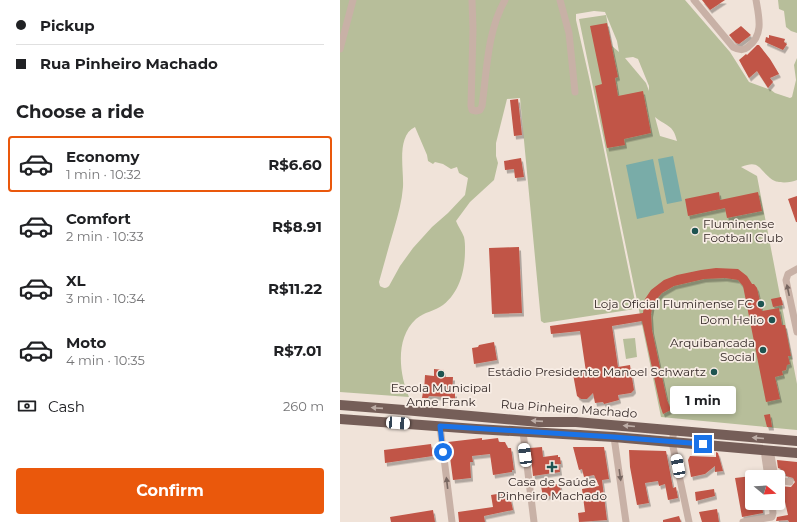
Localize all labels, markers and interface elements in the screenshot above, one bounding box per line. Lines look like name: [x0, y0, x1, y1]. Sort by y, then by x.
text: Pickup: [40, 16, 95, 35]
text: Rua Pinheiro Machado: [40, 54, 218, 73]
text: Choose a ride: [16, 101, 144, 123]
icon: car: [18, 146, 54, 182]
text: Economy: [66, 147, 139, 166]
text: R$6.60: [268, 155, 322, 174]
text: 1 min · 10:32: [66, 166, 141, 182]
icon: car: [18, 208, 54, 244]
text: Comfort: [66, 209, 131, 228]
place label: Fluminense Football Club: [703, 216, 783, 245]
text: R$8.91: [272, 217, 322, 236]
marker: Fluminense Football Club: [690, 226, 700, 236]
text: 2 min · 10:33: [66, 228, 144, 244]
icon: car: [18, 270, 54, 306]
text: XL: [66, 271, 85, 290]
text: R$11.22: [268, 279, 322, 298]
one-way arrow: [785, 284, 791, 297]
text: 3 min · 10:34: [66, 290, 145, 306]
place label: Loja Oficial Fluminense FC: [594, 296, 753, 311]
marker: Loja Oficial Fluminense FC: [756, 299, 766, 309]
place label: Dom Helio: [700, 312, 764, 327]
marker: Dom Helio: [767, 315, 777, 325]
icon: car: [18, 332, 54, 368]
text: Moto: [66, 333, 106, 352]
place label: Arquibancada Social: [670, 335, 755, 364]
text: R$7.01: [273, 341, 322, 360]
marker: Arquibancada Social: [758, 345, 768, 355]
text: 4 min · 10:35: [66, 352, 145, 368]
place label: Estádio Presidente Manoel Schwartz: [487, 364, 706, 379]
marker: Estádio Presidente Manoel Schwartz: [709, 367, 719, 377]
marker: Escola Municipal Anne Frank: [436, 369, 446, 379]
place label: Escola Municipal Anne Frank: [391, 380, 491, 409]
callout: 1 min: [670, 386, 736, 414]
text: 1 min: [685, 392, 721, 408]
icon: cash: [16, 395, 38, 417]
street label: Rua Pinheiro Machado: [500, 396, 638, 421]
text: Cash: [48, 397, 85, 416]
text: 260 m: [283, 398, 324, 414]
one-way arrow: [371, 404, 383, 411]
car: [386, 416, 410, 430]
one-way arrow: [531, 418, 543, 425]
one-way arrow: [623, 423, 635, 429]
one-way arrow: [752, 434, 764, 441]
route end: [694, 435, 712, 453]
car: [517, 442, 533, 468]
route start: [434, 443, 452, 461]
car: [670, 453, 686, 479]
marker: Casa de Saúde Pinheiro Machado: [546, 461, 558, 473]
button: Confirm: [16, 468, 324, 514]
one-way arrow: [617, 469, 623, 481]
north arrow: [745, 470, 785, 510]
map controls: [745, 470, 785, 510]
place label: Casa de Saúde Pinheiro Machado: [497, 474, 607, 503]
one-way arrow: [444, 477, 450, 489]

